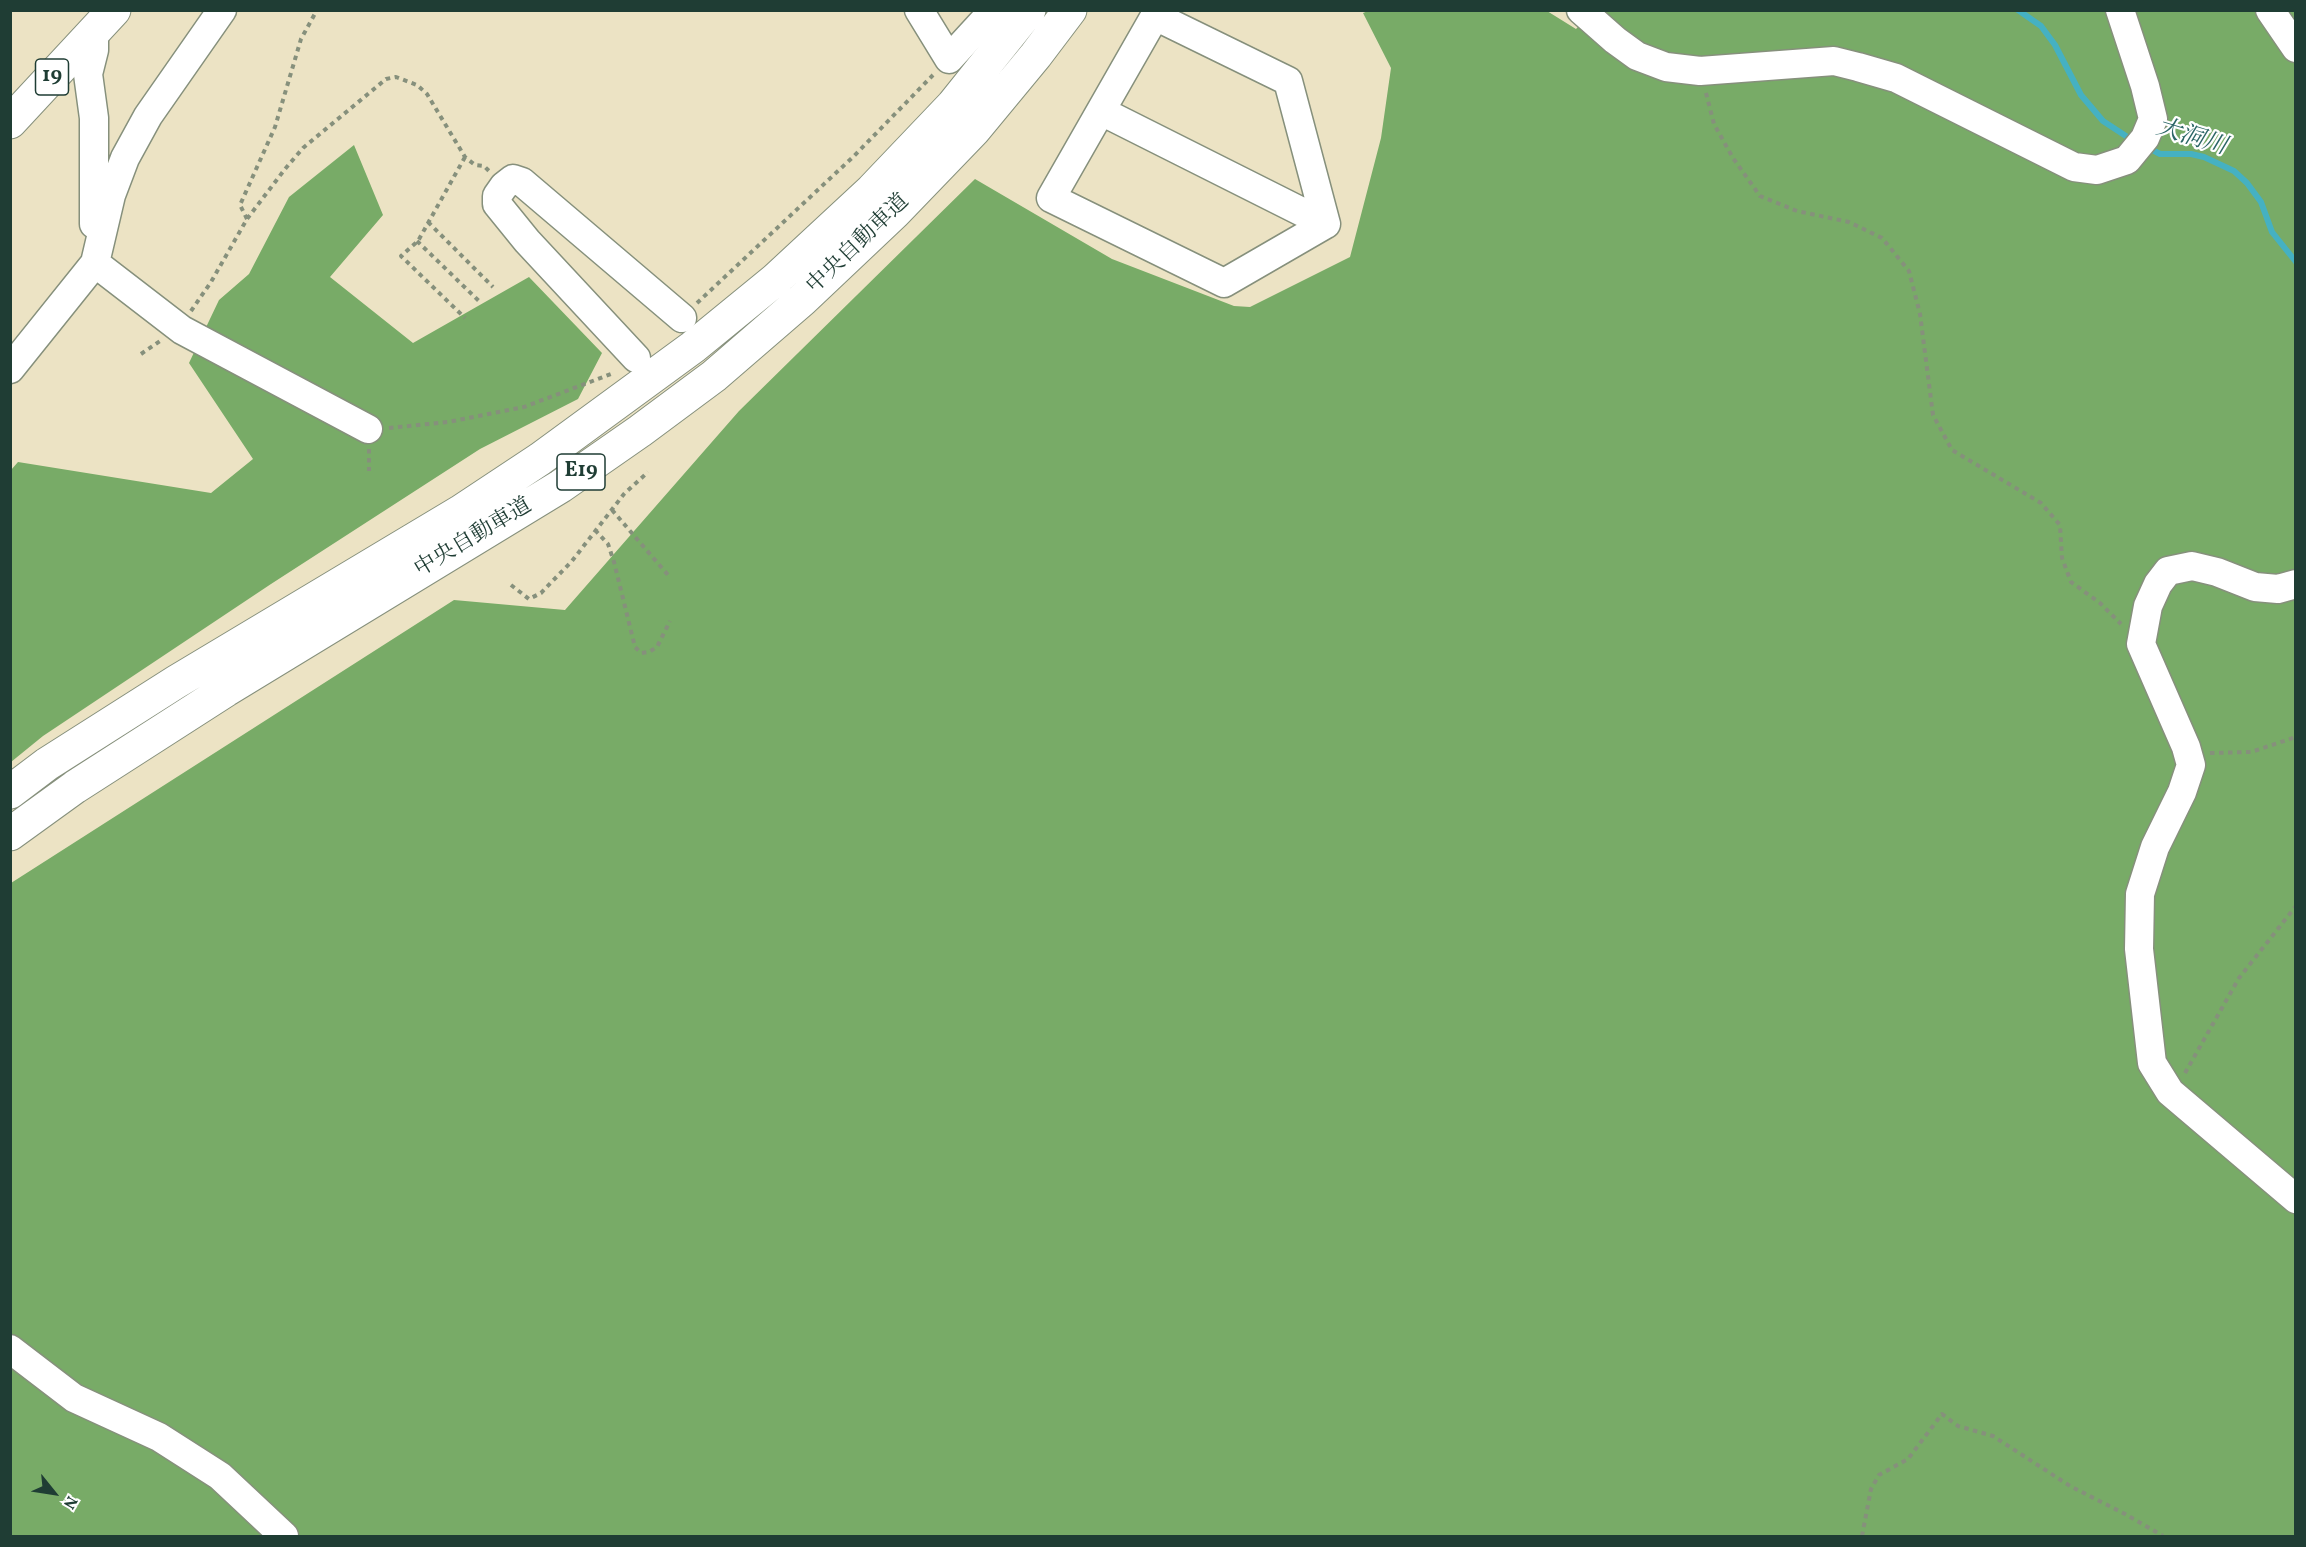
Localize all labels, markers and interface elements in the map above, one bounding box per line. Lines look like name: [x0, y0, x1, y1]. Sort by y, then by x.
road number: 19: [36, 59, 68, 95]
water label: 大洞川: [2152, 115, 2230, 163]
street label: 中央自動車道: [802, 190, 916, 300]
road number: E19: [557, 454, 605, 490]
street label: 中央自動車道: [411, 494, 537, 584]
north arrow: [24, 1463, 84, 1523]
text: N: [57, 1491, 82, 1513]

